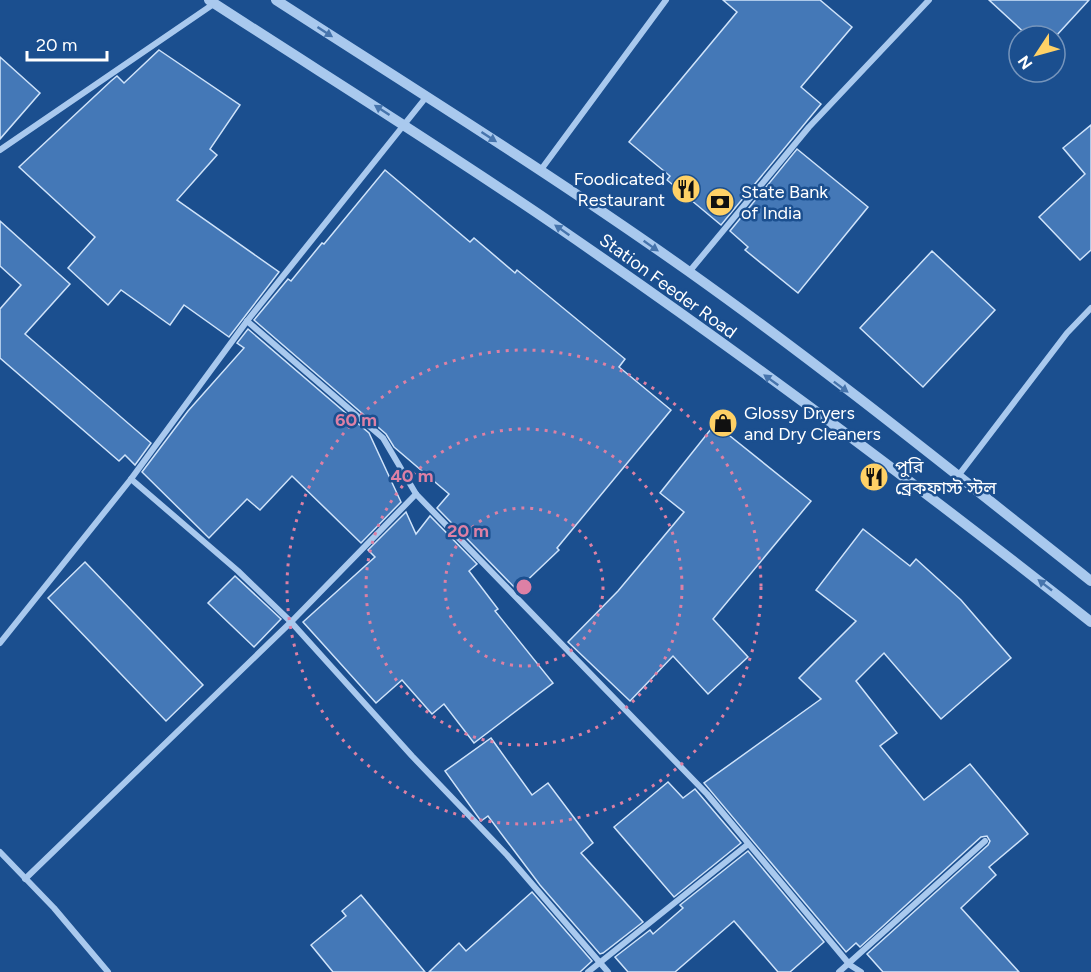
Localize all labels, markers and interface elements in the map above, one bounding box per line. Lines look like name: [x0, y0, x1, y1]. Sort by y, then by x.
scale bar: [27, 24, 106, 62]
north arrow: [1007, 24, 1067, 84]
one-way arrow: [317, 26, 333, 37]
text: 20 m: [36, 34, 77, 56]
text: N: [1014, 52, 1037, 73]
one-way arrow: [374, 105, 390, 116]
one-way arrow: [481, 132, 497, 143]
place label: Foodicated Restaurant: [574, 168, 665, 211]
restaurant icon: Foodicated Restaurant: [670, 173, 702, 205]
place label: State Bank of India: [741, 181, 828, 224]
bank icon: State Bank of India: [704, 186, 736, 218]
one-way arrow: [554, 224, 570, 236]
street label: Station Feeder Road: [595, 229, 741, 343]
one-way arrow: [643, 240, 659, 251]
one-way arrow: [764, 375, 779, 387]
one-way arrow: [833, 381, 849, 393]
place label: Glossy Dryers and Dry Cleaners: [744, 402, 881, 445]
shop icon: Glossy Dryers and Dry Cleaners: [707, 407, 739, 439]
text: 60 m: [335, 409, 377, 431]
place label: পুরি ব্রেকফাস্ট স্টল: [895, 456, 997, 499]
restaurant icon: পুরি ব্রেকফাস্ট স্টল: [858, 461, 890, 493]
text: 40 m: [390, 465, 434, 487]
text: 20 m: [447, 520, 489, 542]
centre of rings: [514, 577, 534, 597]
one-way arrow: [1037, 579, 1053, 592]

